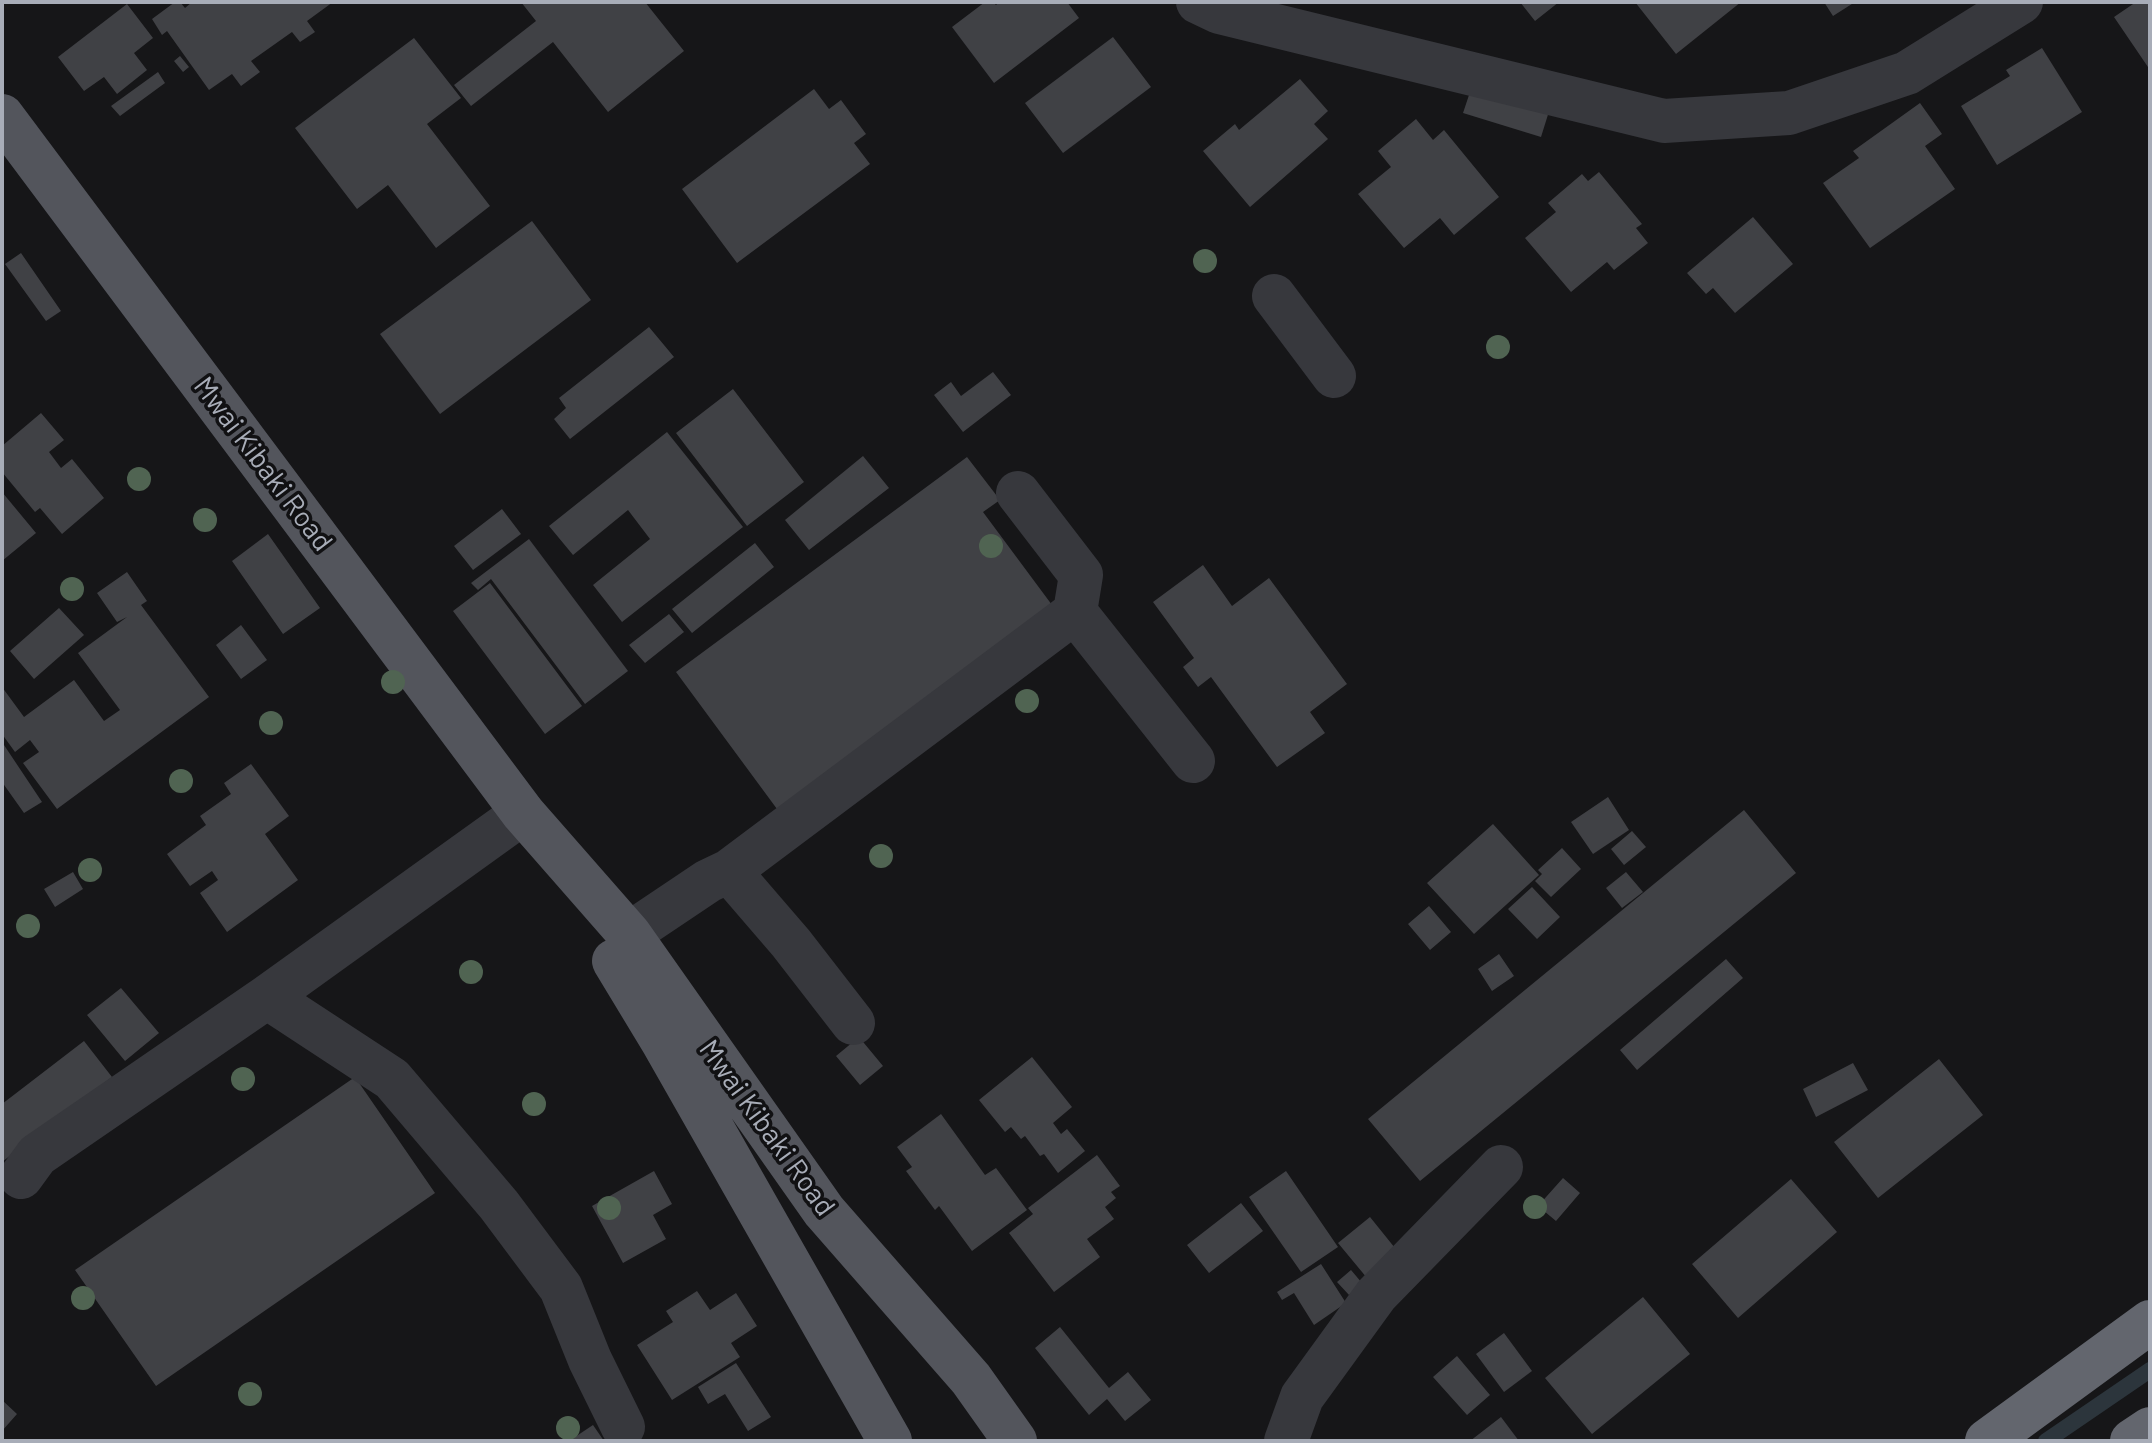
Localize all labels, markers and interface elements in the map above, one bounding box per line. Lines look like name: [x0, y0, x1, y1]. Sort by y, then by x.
street label: Mwai Kibaki Road: [187, 370, 339, 558]
street label: Mwai Kibaki Road: [692, 1033, 842, 1223]

